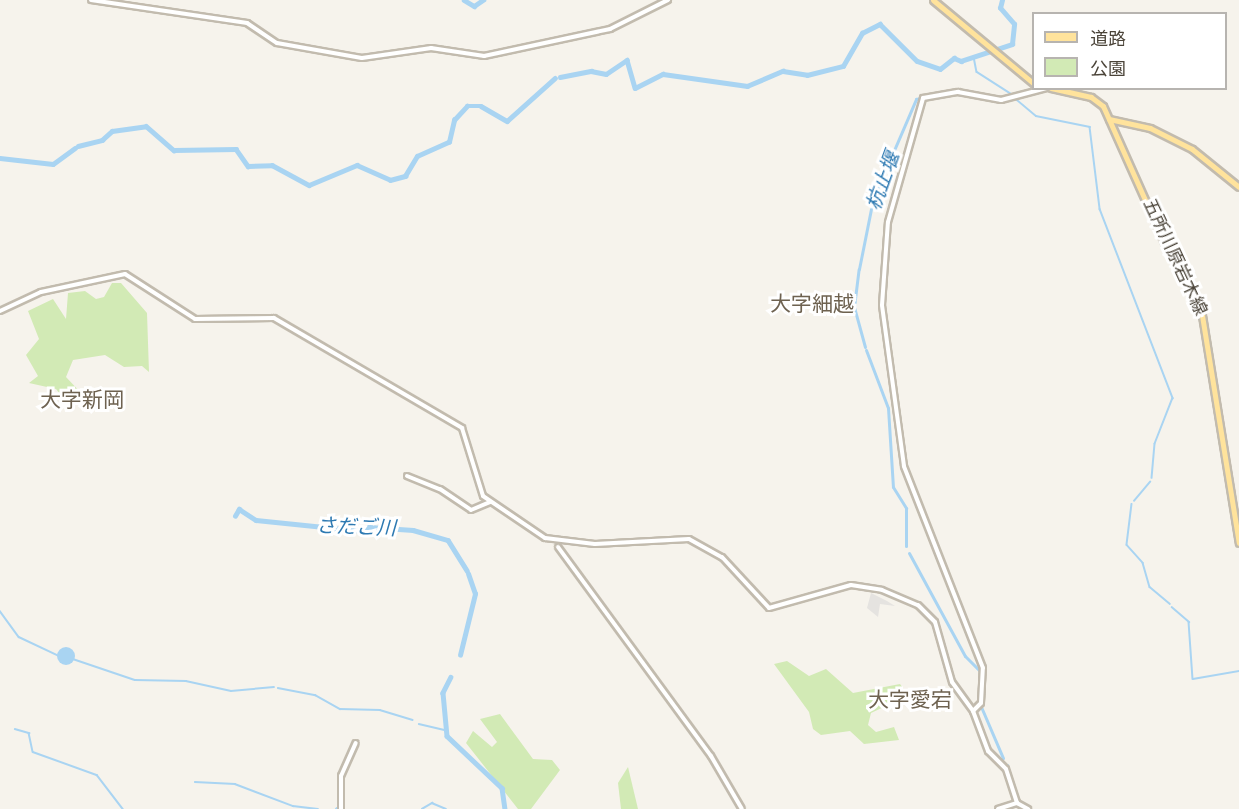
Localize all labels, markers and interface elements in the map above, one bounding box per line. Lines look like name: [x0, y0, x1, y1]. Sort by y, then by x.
legend: [1032, 12, 1227, 90]
text: 道路: [1090, 28, 1126, 49]
text: 公園: [1090, 58, 1126, 79]
water label: 杭止堰: [861, 149, 905, 213]
street label: 五所川原岩木線: [1139, 195, 1211, 319]
district label: 大字細越: [770, 291, 854, 317]
district label: 大字新岡: [40, 387, 124, 413]
water label: さだご川: [316, 514, 396, 540]
district label: 大字愛宕: [868, 687, 952, 713]

